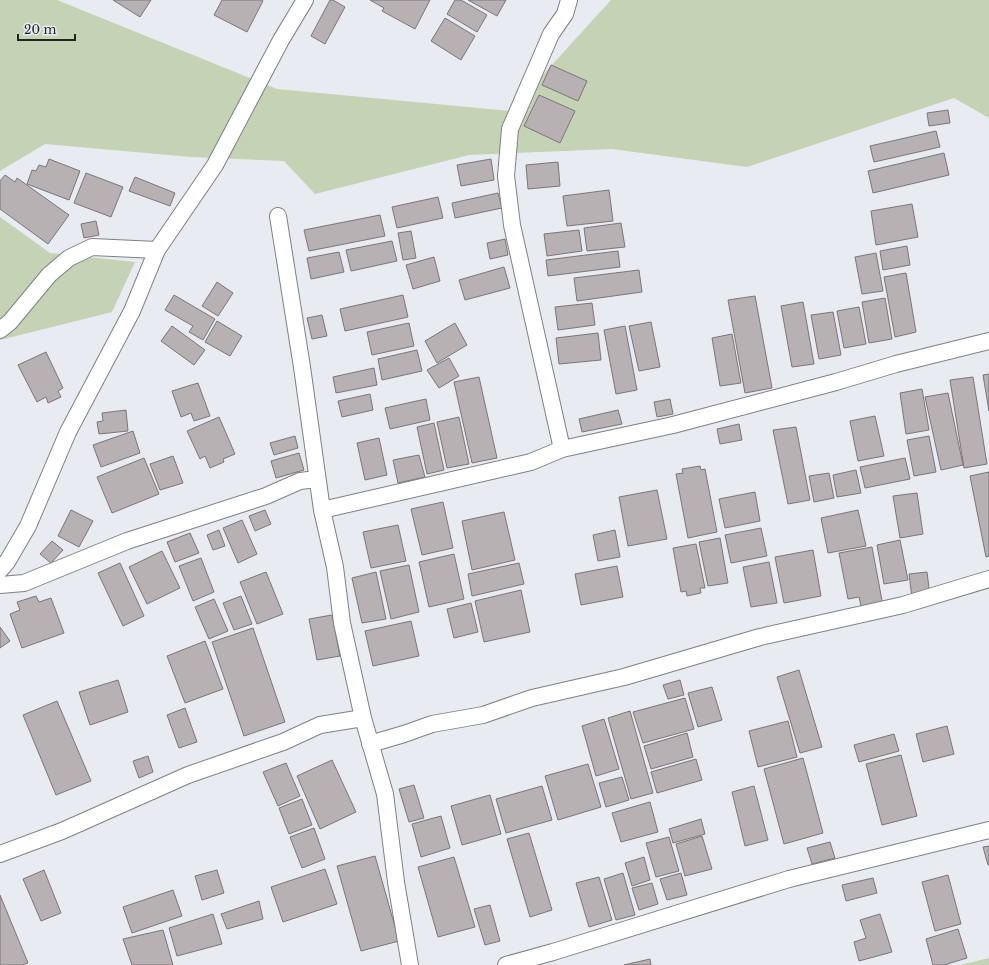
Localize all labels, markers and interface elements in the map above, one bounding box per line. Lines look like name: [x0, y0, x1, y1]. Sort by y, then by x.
scale bar: [18, 16, 75, 42]
text: 20 m: [24, 22, 56, 37]

